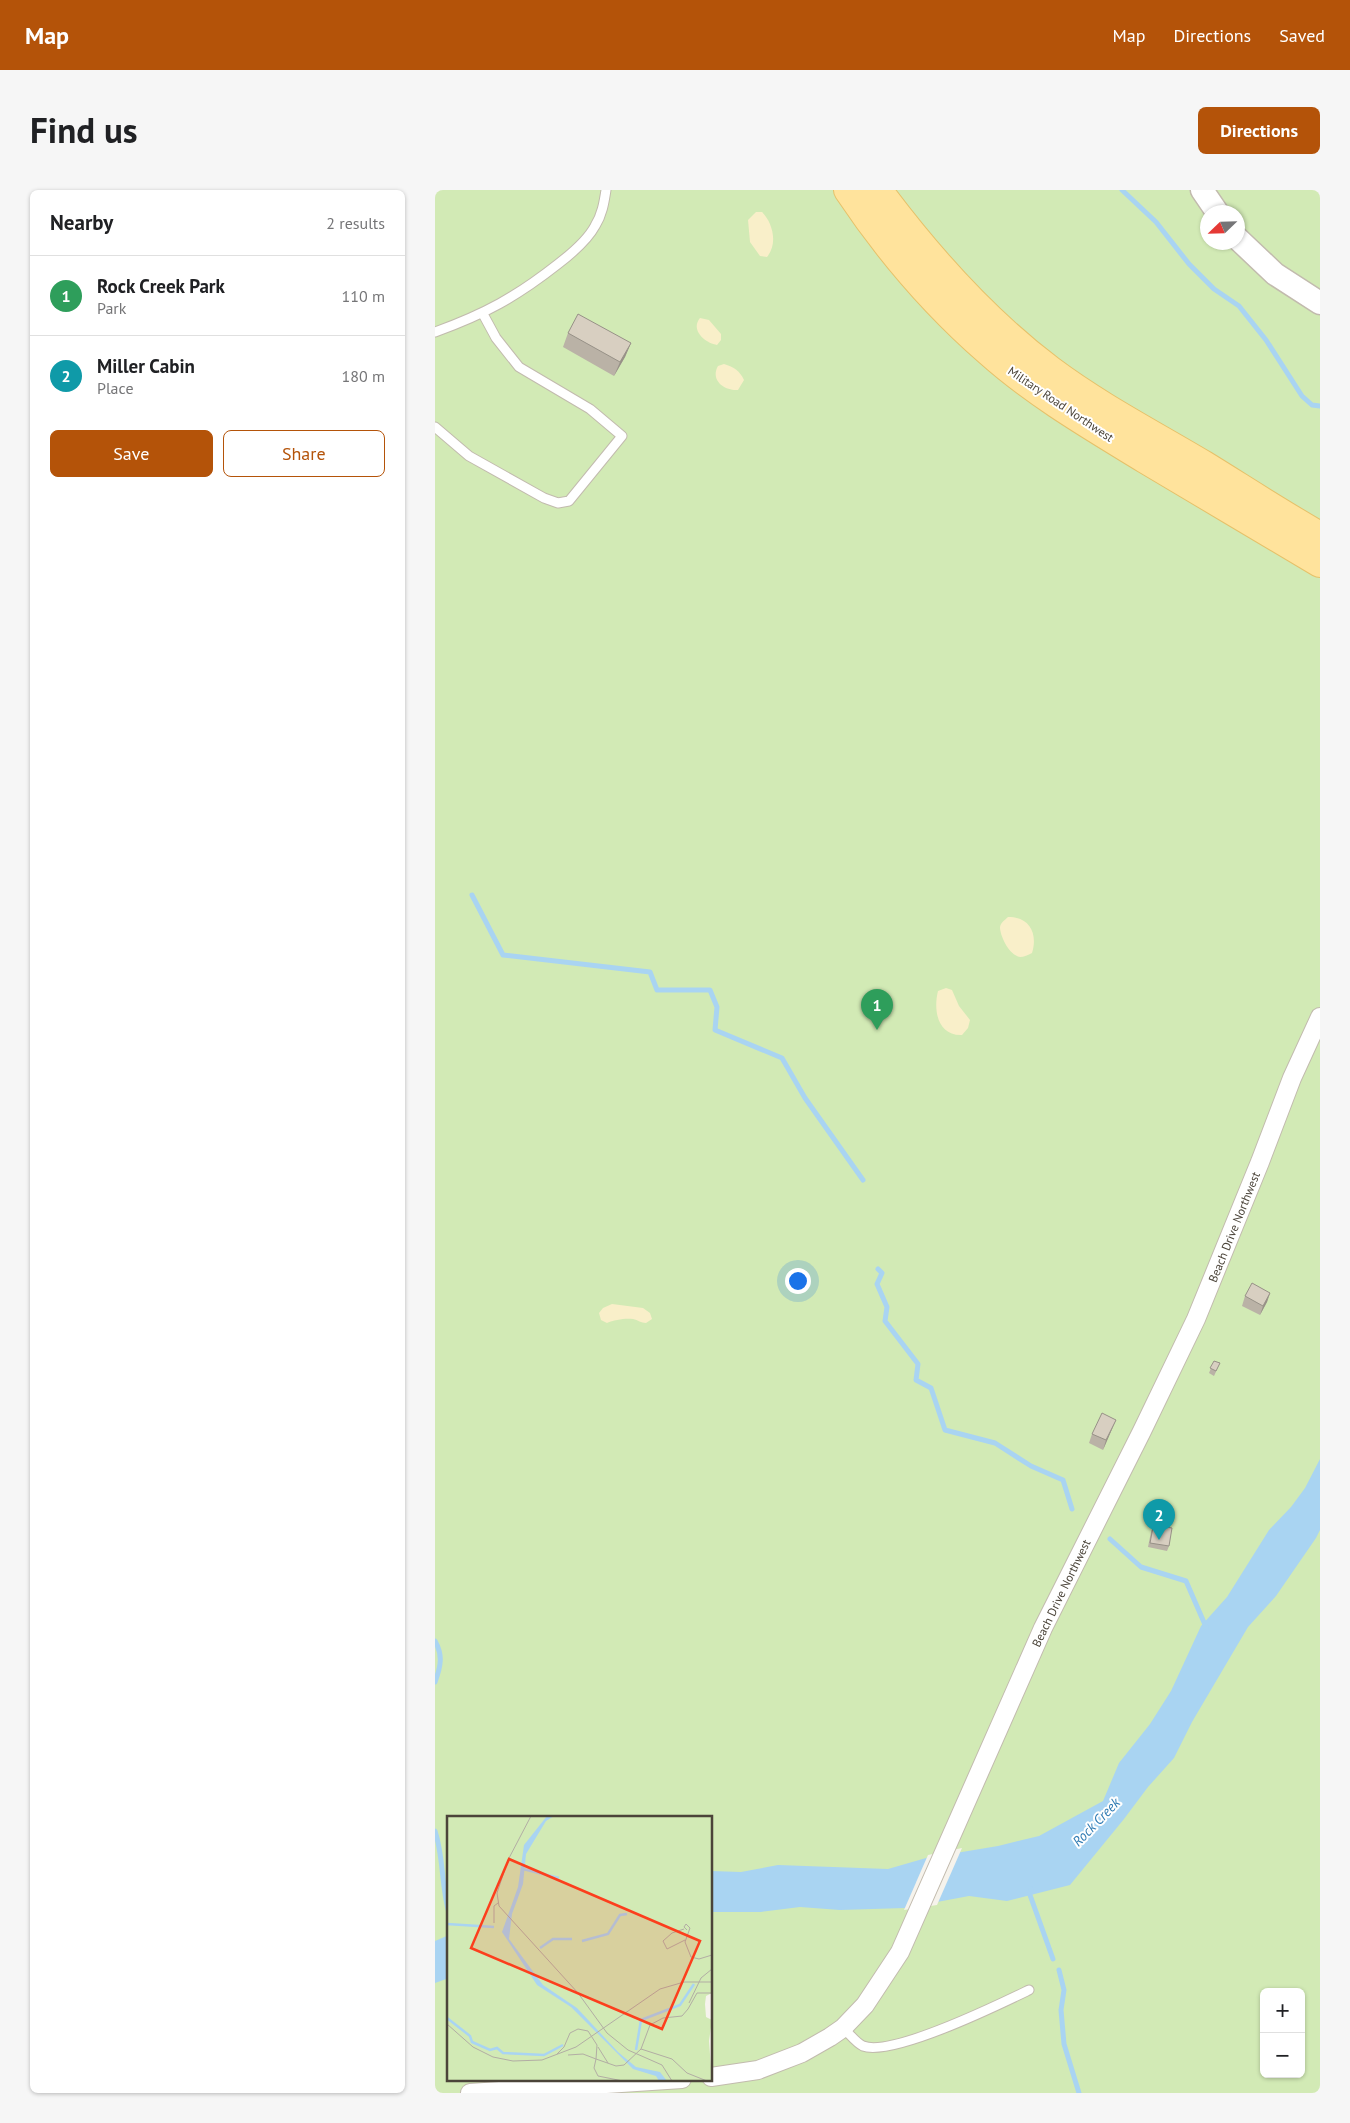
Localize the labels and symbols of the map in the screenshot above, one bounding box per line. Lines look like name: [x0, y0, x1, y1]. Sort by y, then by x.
north arrow: [1200, 205, 1245, 250]
street label: Military Road Northwest: [1005, 363, 1117, 445]
pin: 1: [861, 989, 893, 1030]
street label: Beach Drive Northwest: [1205, 1170, 1263, 1284]
your location: [785, 1268, 811, 1294]
pin: 2: [1143, 1499, 1175, 1540]
street label: Beach Drive Northwest: [1028, 1537, 1094, 1649]
water label: Rock Creek: [1068, 1793, 1124, 1850]
inset map: [447, 1816, 713, 2080]

